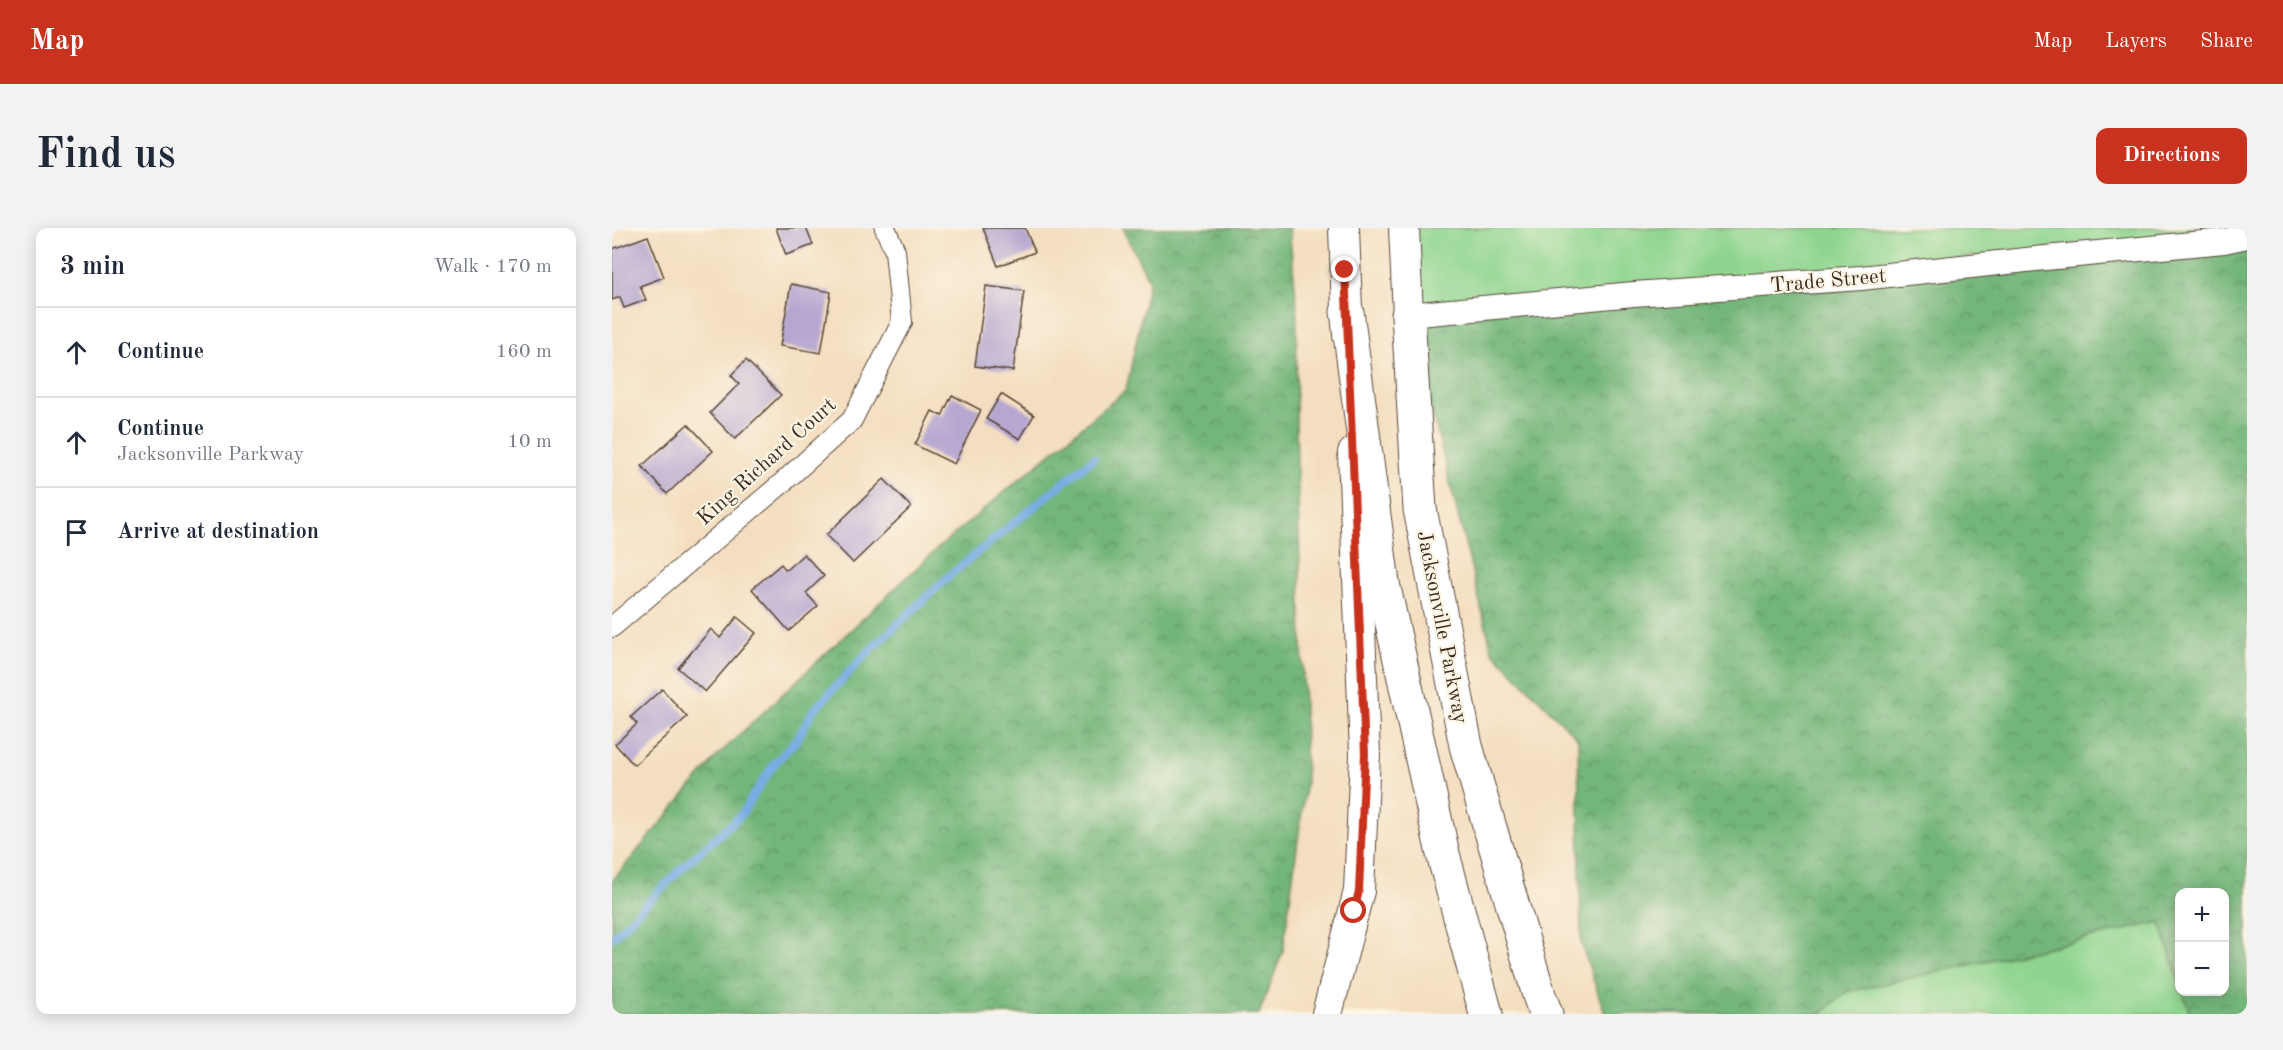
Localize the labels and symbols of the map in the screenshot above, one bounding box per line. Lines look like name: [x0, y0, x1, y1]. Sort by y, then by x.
route end: [1331, 256, 1357, 282]
street label: Trade Street: [1769, 266, 1887, 297]
street label: King Richard Court: [694, 394, 841, 530]
street label: Jacksonville Parkway: [1412, 529, 1471, 726]
route start: [1340, 897, 1366, 923]

